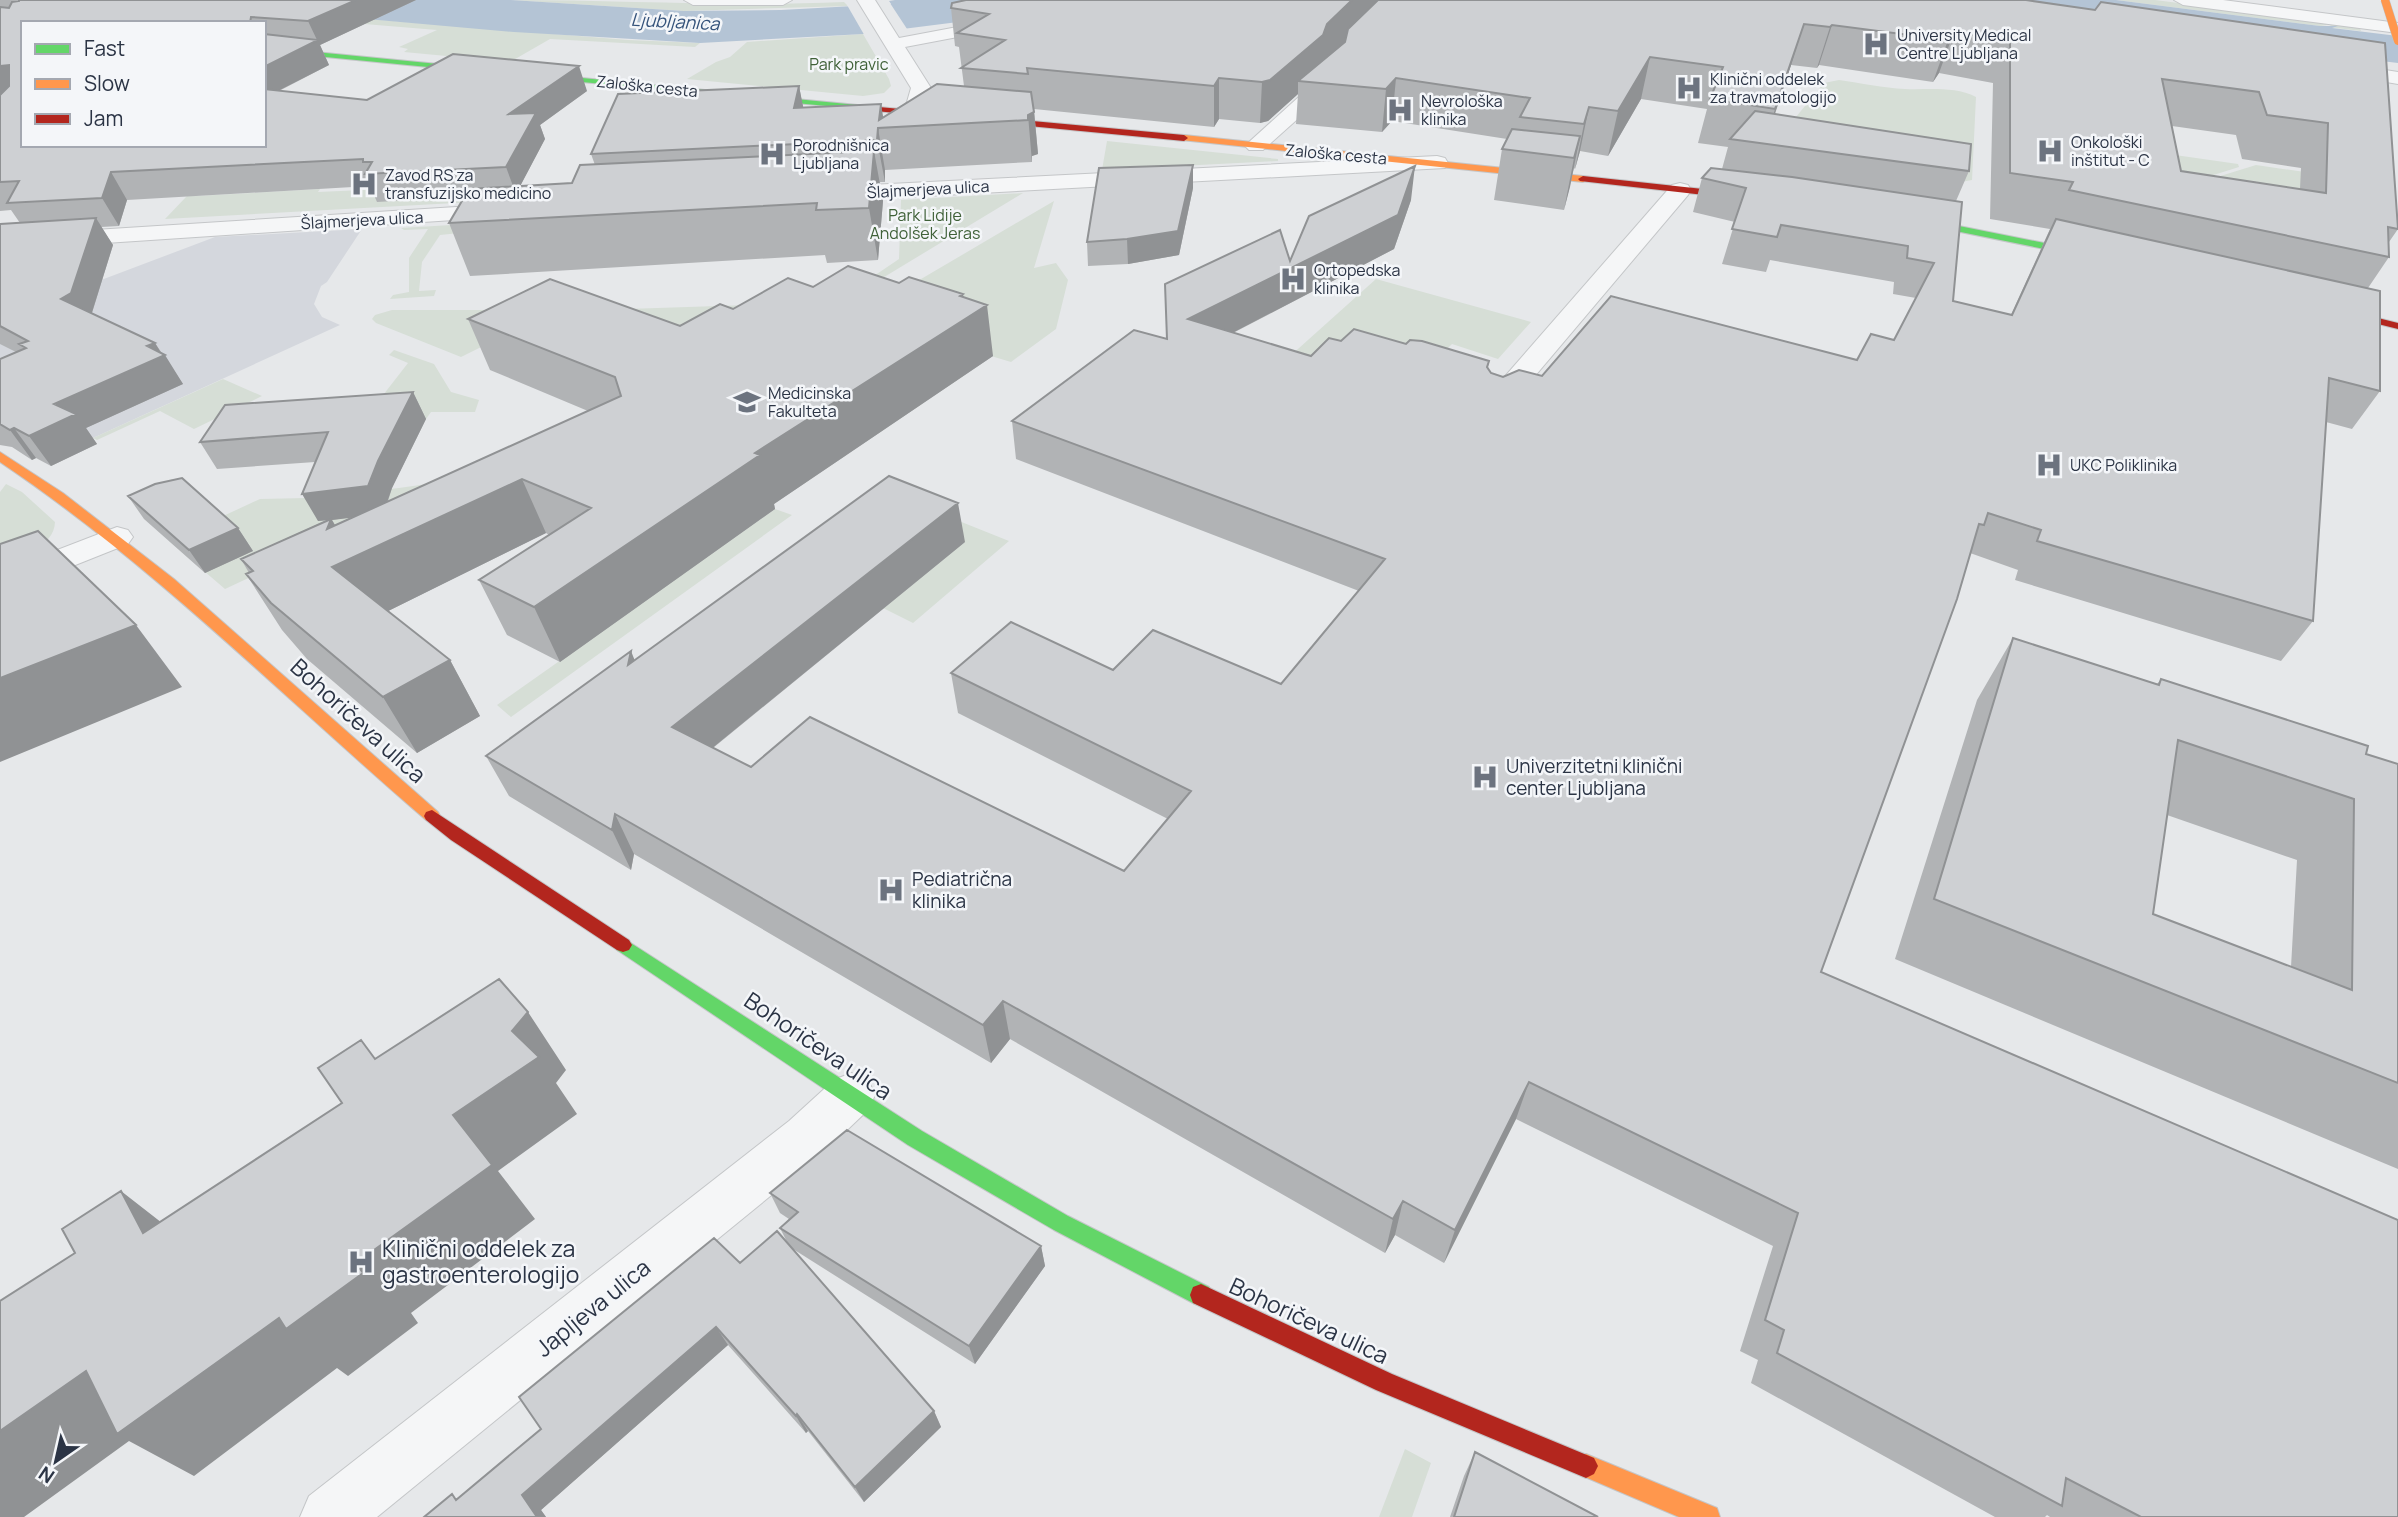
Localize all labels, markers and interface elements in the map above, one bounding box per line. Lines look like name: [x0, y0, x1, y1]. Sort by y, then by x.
water label: Ljubljanica: [630, 7, 721, 35]
legend: [21, 21, 266, 147]
place label: University Medical Centre Ljubljana: [1897, 24, 2031, 64]
hospital icon: University Medical Centre Ljubljana: [1861, 29, 1891, 59]
text: Fast: [84, 34, 125, 62]
park label: Park pravic: [809, 53, 889, 75]
place label: Klinični oddelek za travmatologijo: [1710, 68, 1837, 108]
text: Slow: [84, 69, 130, 97]
street label: Zaloška cesta: [595, 70, 699, 102]
hospital icon: Klinični oddelek za travmatologijo: [1674, 73, 1704, 103]
place label: Nevrološka klinika: [1421, 90, 1503, 130]
hospital icon: Nevrološka klinika: [1385, 95, 1415, 125]
text: Jam: [84, 104, 123, 132]
place label: Onkološki inštitut - C: [2071, 131, 2150, 171]
place label: Porodnišnica Ljubljana: [793, 134, 889, 174]
hospital icon: Onkološki inštitut - C: [2035, 136, 2065, 166]
hospital icon: Porodnišnica Ljubljana: [757, 139, 787, 169]
street label: Zaloška cesta: [1284, 139, 1388, 169]
place label: Zavod RS za transfuzijsko medicino: [385, 164, 551, 204]
hospital icon: Zavod RS za transfuzijsko medicino: [349, 169, 379, 199]
street label: Šlajmerjeva ulica: [866, 175, 990, 203]
park label: Park Lidije Andolšek Jeras: [870, 204, 980, 244]
street label: Šlajmerjeva ulica: [300, 206, 424, 234]
place label: Ortopedska klinika: [1314, 259, 1400, 299]
hospital icon: Ortopedska klinika: [1278, 264, 1308, 294]
place label: Medicinska Fakulteta: [768, 382, 851, 422]
school or university icon: Medicinska Fakulteta: [732, 387, 762, 417]
hospital icon: UKC Poliklinika: [2034, 450, 2064, 480]
place label: UKC Poliklinika: [2070, 454, 2177, 476]
street label: Bohoričeva ulica: [284, 651, 433, 790]
place label: Univerzitetni klinični center Ljubljana: [1506, 753, 1683, 801]
hospital icon: Univerzitetni klinični center Ljubljana: [1470, 762, 1500, 792]
place label: Pediatrična klinika: [912, 866, 1012, 914]
hospital icon: Pediatrična klinika: [876, 875, 906, 905]
street label: Bohoričeva ulica: [738, 984, 899, 1107]
place label: Klinični oddelek za gastroenterologijo: [382, 1232, 579, 1290]
hospital icon: Klinični oddelek za gastroenterologijo: [346, 1247, 376, 1277]
street label: Japljeva ulica: [528, 1251, 657, 1364]
street label: Bohoričeva ulica: [1225, 1269, 1394, 1371]
north arrow: [21, 1426, 91, 1496]
text: N: [34, 1460, 59, 1490]

